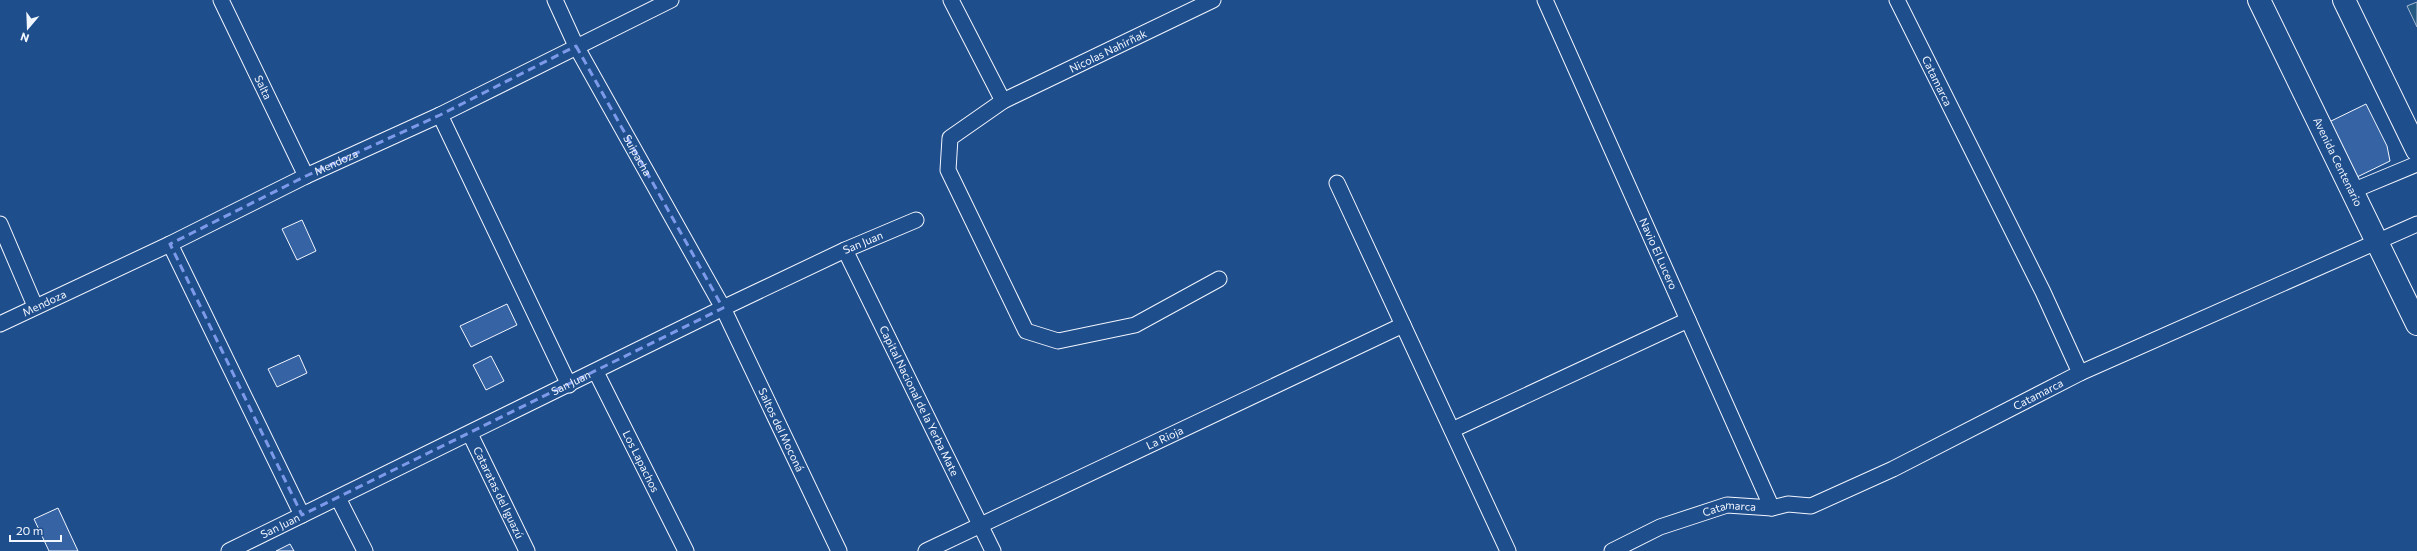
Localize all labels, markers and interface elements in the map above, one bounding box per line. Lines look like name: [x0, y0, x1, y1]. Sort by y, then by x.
north arrow: [8, 8, 48, 48]
street label: Nicolas Nahirñak: [1067, 26, 1149, 75]
text: N: [19, 30, 31, 45]
street label: Catamarca: [1920, 54, 1955, 108]
street label: Salta: [252, 73, 275, 101]
street label: Avenida Centenario: [2311, 115, 2366, 209]
street label: Suipacha: [621, 132, 655, 178]
street label: Mendoza: [312, 146, 360, 177]
street label: Navio El Lucero: [1637, 216, 1681, 292]
street label: San Juan: [841, 228, 885, 256]
street label: Mendoza: [20, 287, 68, 319]
street label: Capital Nacional de la Yerba Mate: [877, 323, 962, 478]
street label: San Juan: [549, 367, 592, 398]
street label: Catamarca: [2011, 376, 2065, 412]
street label: Saltos del Moconá: [756, 386, 807, 474]
street label: La Rioja: [1144, 423, 1185, 452]
street label: Los Lapachos: [620, 428, 662, 494]
street label: Cataratas del Iguazú: [471, 444, 527, 540]
street label: Catamarca: [1701, 498, 1756, 519]
street label: San Juan: [258, 510, 302, 541]
scale bar: [10, 517, 61, 543]
text: 20 m: [16, 523, 43, 537]

